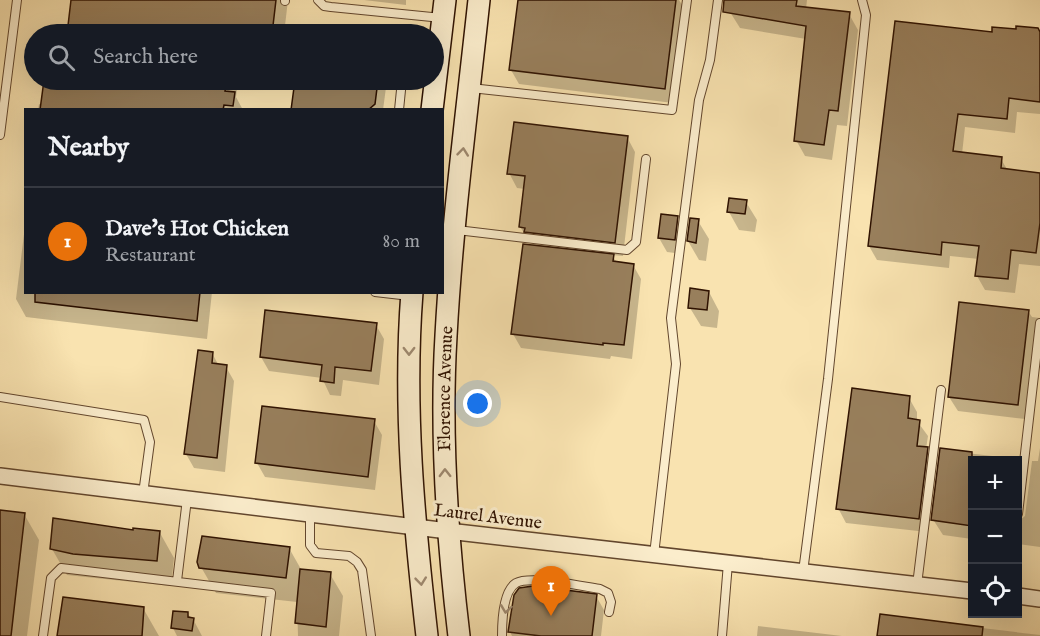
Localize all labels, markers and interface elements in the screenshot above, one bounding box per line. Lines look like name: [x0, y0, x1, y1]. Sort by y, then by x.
search box: [24, 24, 444, 90]
icon: search: [45, 41, 78, 74]
text: Search here: [93, 43, 198, 71]
text: Nearby: [48, 131, 129, 164]
one-way arrow: [456, 148, 469, 157]
text: Dave's Hot Chicken: [105, 215, 289, 243]
text: 1: [64, 229, 71, 254]
text: 80 m: [383, 229, 420, 254]
text: Restaurant: [105, 243, 196, 268]
street label: Florence Avenue: [434, 325, 460, 452]
one-way arrow: [403, 346, 415, 355]
your location: [463, 389, 492, 418]
map controls: [968, 456, 1022, 618]
button: +: [968, 456, 1022, 510]
one-way arrow: [439, 468, 452, 477]
street label: Laurel Avenue: [432, 499, 543, 536]
button: −: [968, 510, 1022, 564]
button: locate: [968, 564, 1022, 618]
pin: 1: [532, 566, 570, 616]
one-way arrow: [414, 577, 426, 586]
one-way arrow: [500, 605, 512, 614]

